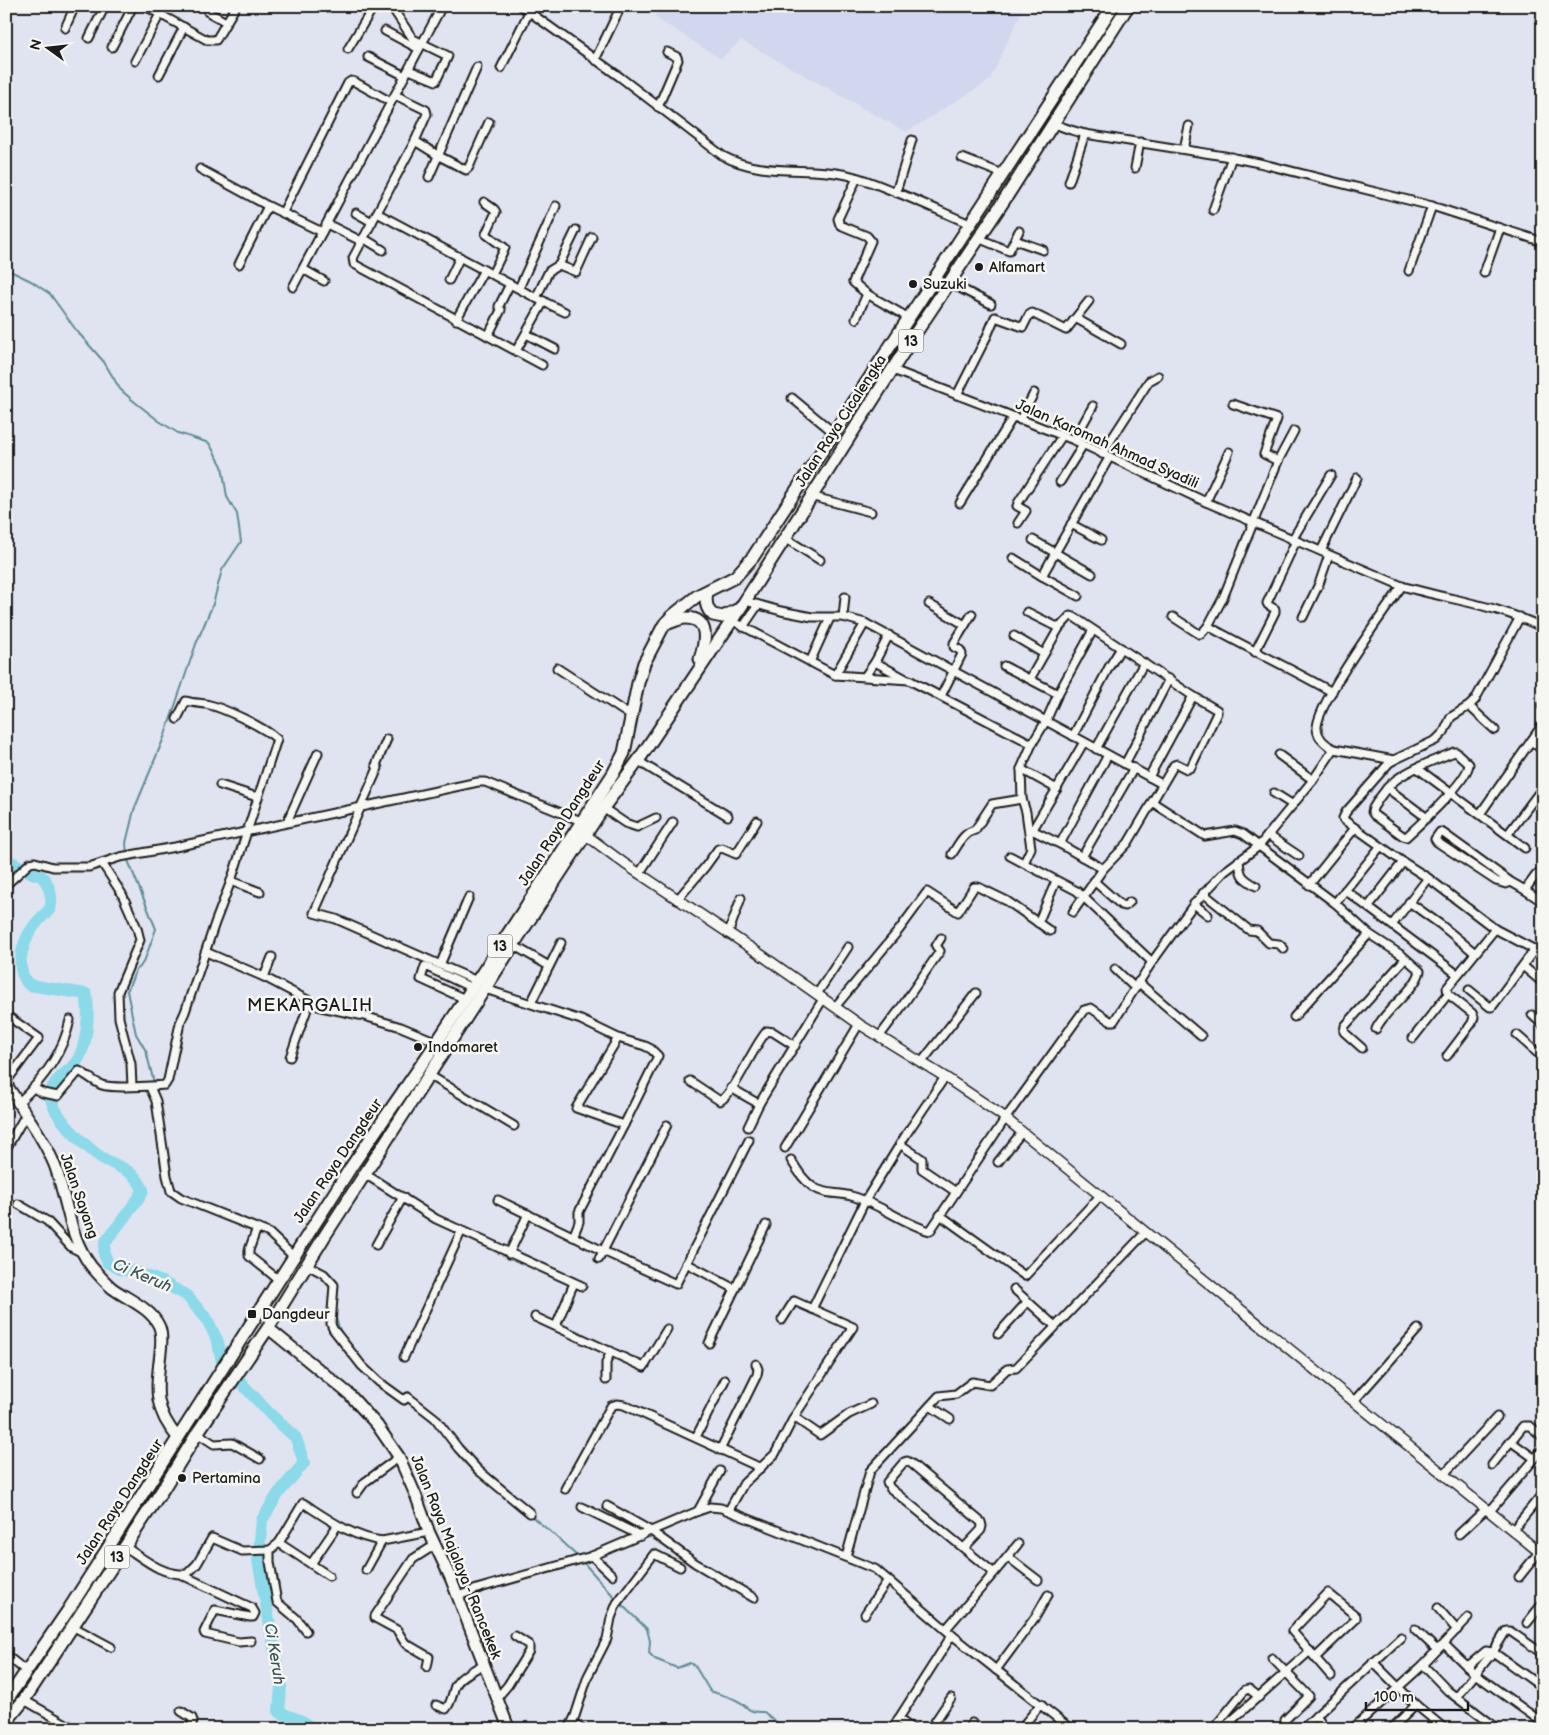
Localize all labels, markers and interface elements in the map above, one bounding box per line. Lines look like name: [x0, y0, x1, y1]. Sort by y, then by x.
north arrow: [22, 22, 72, 72]
text: N: [26, 37, 45, 52]
place label: Alfamart: [989, 258, 1046, 277]
marker: Alfamart: [973, 261, 985, 273]
place label: Suzuki: [923, 275, 967, 294]
marker: Suzuki: [907, 278, 919, 290]
road number: 13: [898, 330, 924, 352]
street label: Jalan Raya Cicalengka: [791, 351, 891, 491]
street label: Jalan Karomah Ahmad Syadili: [1012, 395, 1202, 493]
street label: Jalan Raya Dangdeur: [514, 756, 610, 889]
road number: 13: [488, 934, 512, 958]
district label: MEKARGALIH: [247, 995, 373, 1016]
place label: Indomaret: [428, 1038, 498, 1057]
marker: Indomaret: [412, 1041, 424, 1053]
street label: Jalan Raya Dangdeur: [289, 1095, 387, 1227]
street label: Jalan Sayang: [55, 1151, 103, 1241]
water label: Ci Keruh: [110, 1255, 175, 1297]
place label: Dangdeur: [262, 1305, 330, 1324]
marker: Dangdeur: [246, 1308, 258, 1320]
street label: Jalan Raya Dangdeur: [72, 1435, 168, 1568]
street label: Jalan Raya Majalaya - Rancekek: [406, 1452, 506, 1663]
place label: Pertamina: [192, 1469, 261, 1488]
marker: Pertamina: [176, 1472, 188, 1484]
road number: 13: [104, 1545, 130, 1568]
water label: Ci Keruh: [260, 1622, 288, 1686]
scale bar: [1366, 1680, 1469, 1712]
text: 100 m: [1374, 1688, 1414, 1707]

